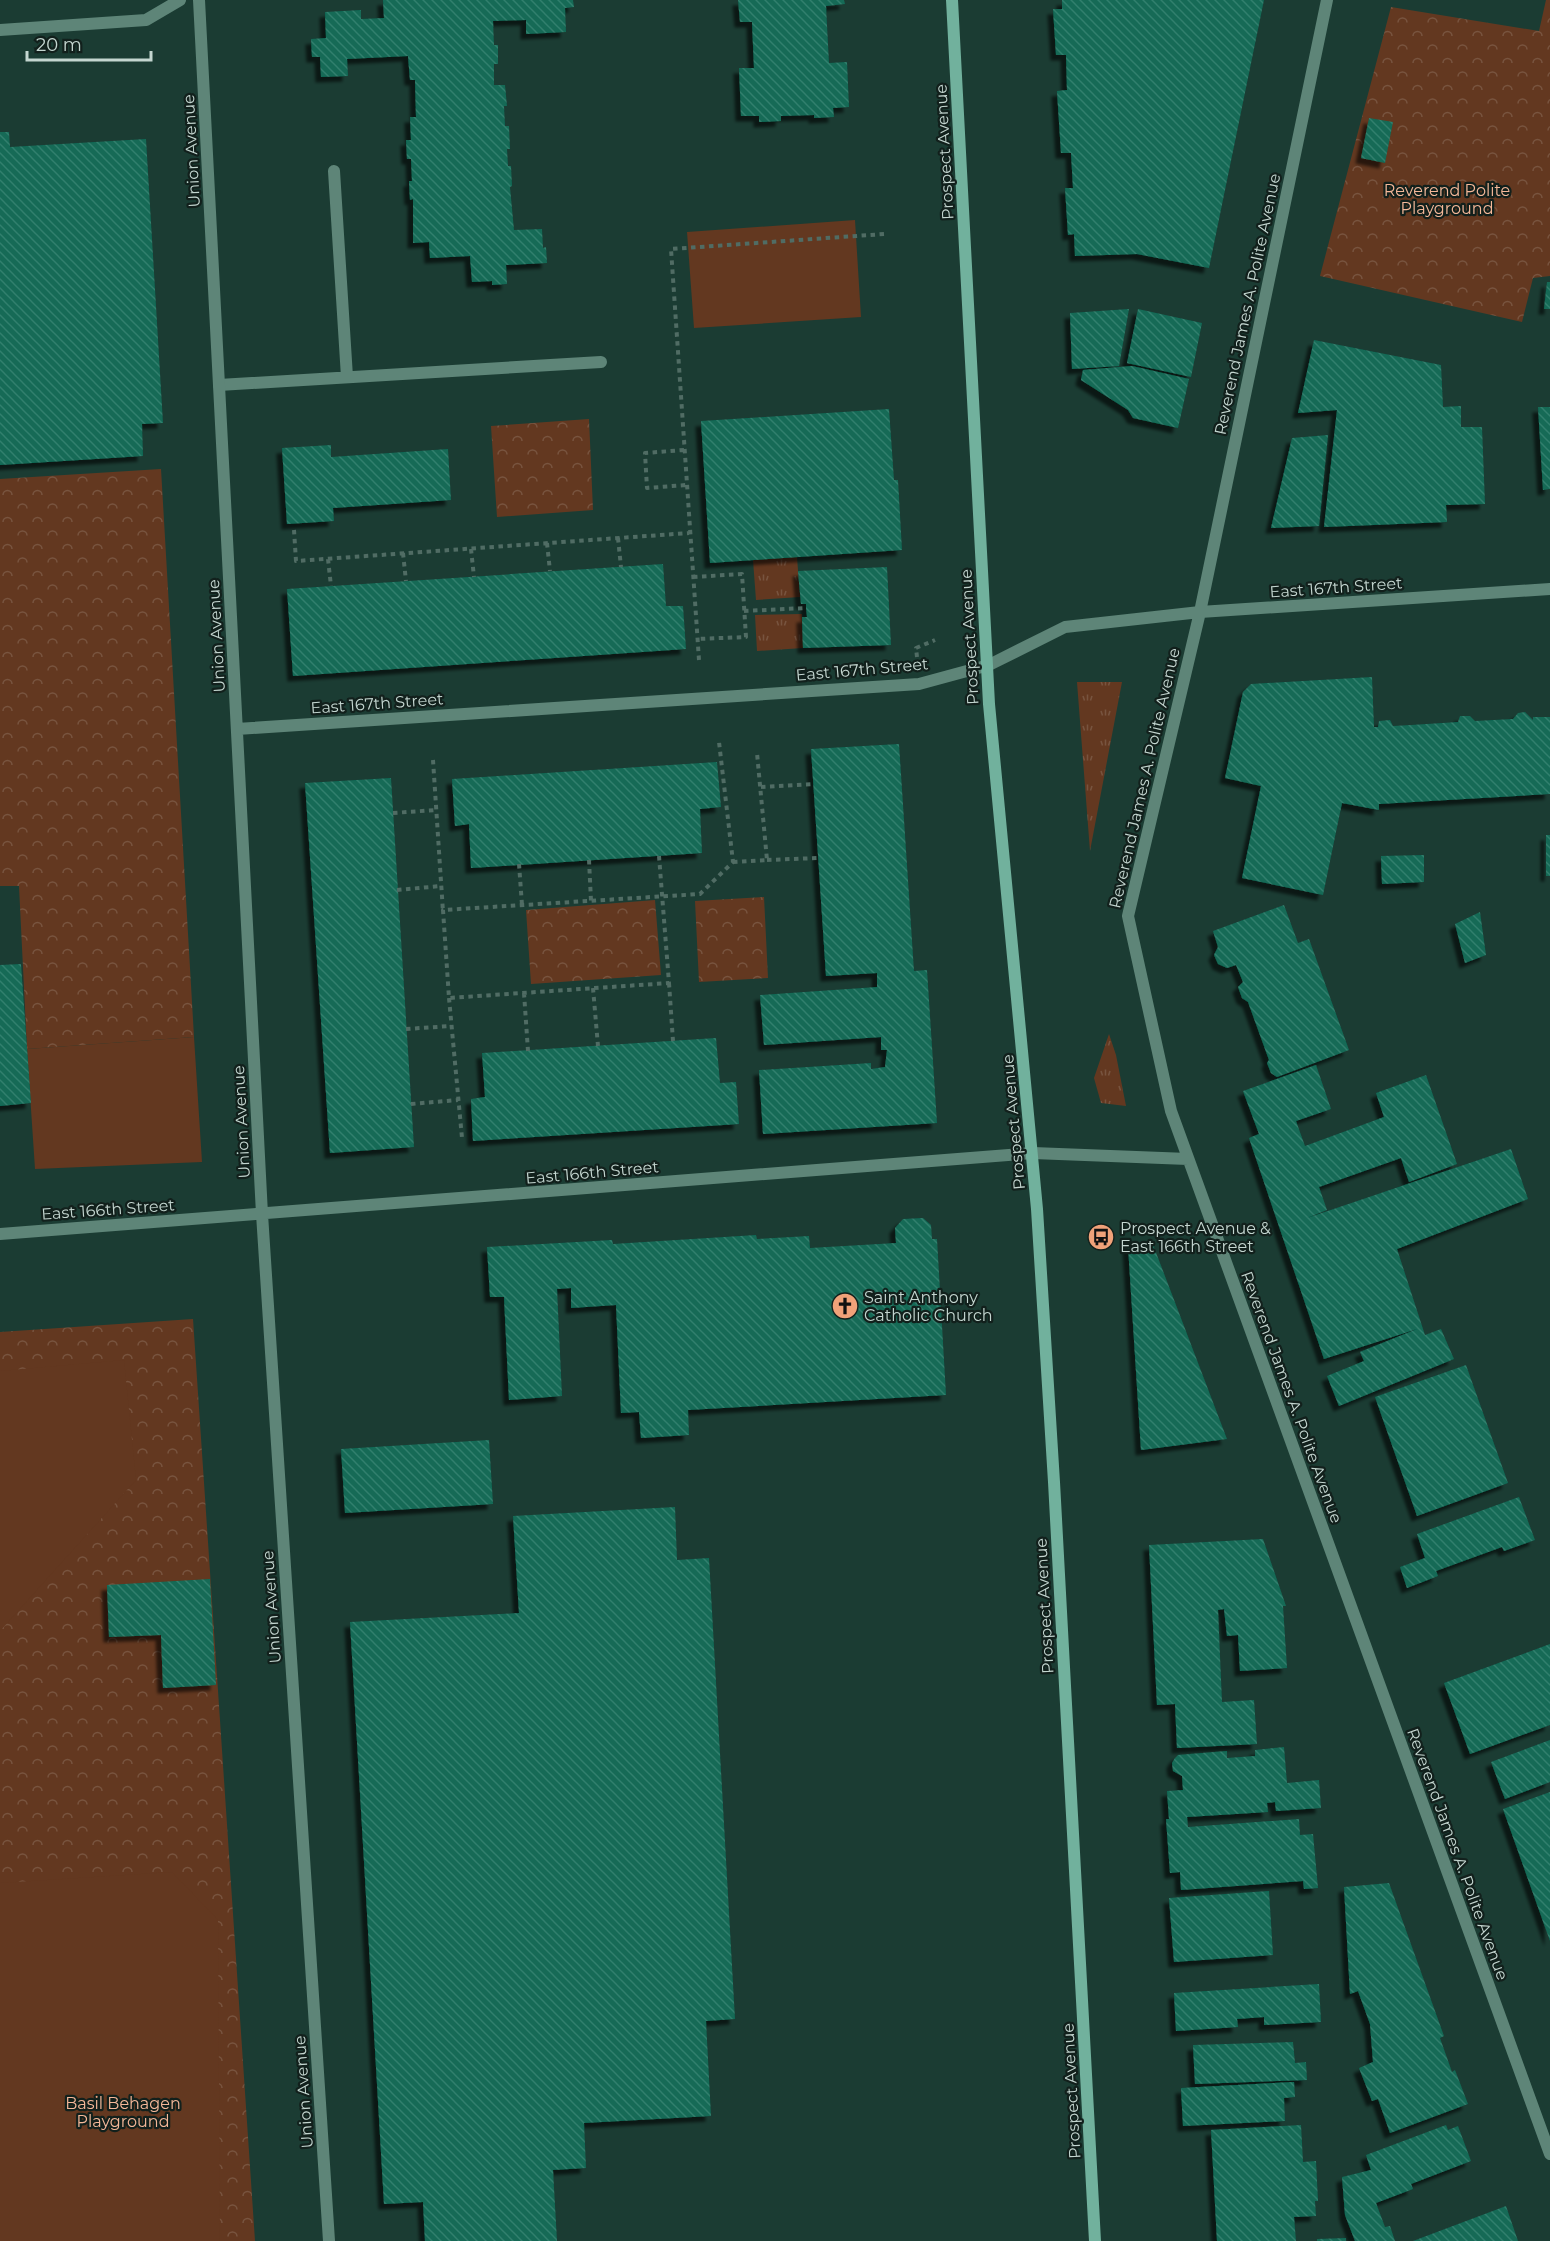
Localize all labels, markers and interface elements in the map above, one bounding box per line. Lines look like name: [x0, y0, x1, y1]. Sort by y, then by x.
scale bar: [27, 24, 152, 62]
text: 20 m: [36, 34, 82, 56]
street label: Prospect Avenue: [931, 84, 958, 220]
street label: Union Avenue: [179, 94, 204, 208]
street label: Reverend James A. Polite Avenue: [1210, 172, 1285, 437]
park label: Reverend Polite Playground: [1384, 181, 1510, 218]
street label: Prospect Avenue: [956, 569, 983, 705]
street label: East 167th Street: [1269, 573, 1404, 602]
street label: Union Avenue: [204, 579, 229, 693]
street label: Reverend James A. Polite Avenue: [1105, 646, 1184, 910]
street label: East 167th Street: [795, 654, 930, 685]
street label: East 167th Street: [310, 689, 445, 718]
street label: Prospect Avenue: [998, 1053, 1029, 1190]
street label: Union Avenue: [229, 1065, 254, 1179]
street label: East 166th Street: [525, 1157, 660, 1188]
street label: East 166th Street: [41, 1195, 176, 1224]
place label: Prospect Avenue & East 166th Street: [1120, 1219, 1271, 1256]
bus stop icon: Prospect Avenue & East 166th Street: [1086, 1222, 1116, 1252]
street label: Reverend James A. Polite Avenue: [1237, 1269, 1346, 1526]
place label: Saint Anthony Catholic Church: [864, 1288, 993, 1325]
church icon: Saint Anthony Catholic Church: [830, 1291, 860, 1321]
street label: Prospect Avenue: [1031, 1538, 1058, 1674]
street label: Union Avenue: [258, 1550, 285, 1664]
street label: Reverend James A. Polite Avenue: [1403, 1726, 1512, 1983]
street label: Prospect Avenue: [1058, 2023, 1085, 2159]
street label: Union Avenue: [290, 2035, 317, 2149]
park label: Basil Behagen Playground: [65, 2094, 181, 2131]

